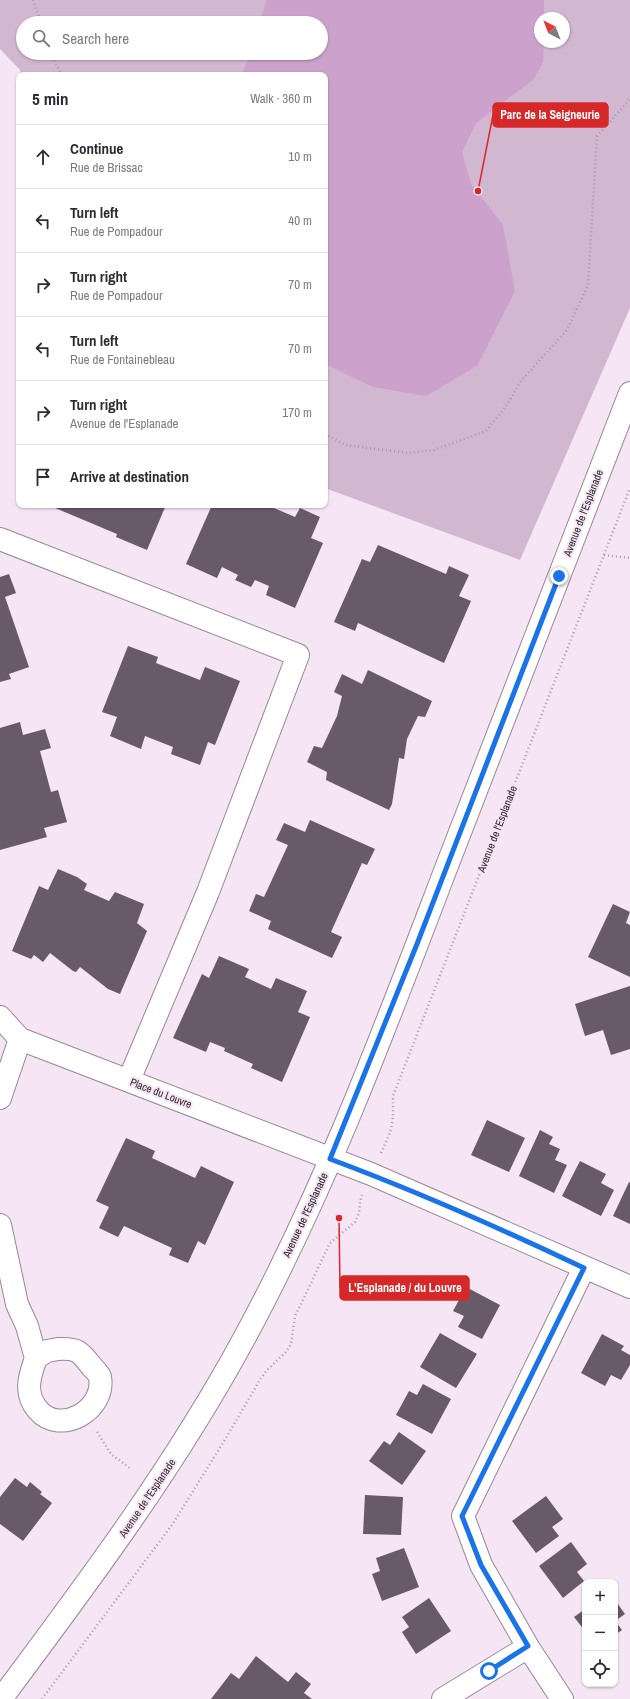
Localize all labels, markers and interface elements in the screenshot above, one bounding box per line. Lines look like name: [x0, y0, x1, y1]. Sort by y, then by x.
north arrow: [534, 12, 570, 48]
search box: [16, 16, 328, 60]
icon: search: [30, 27, 52, 49]
text: Search here: [62, 28, 129, 49]
text: 5 min: [32, 87, 68, 110]
text: Walk · 360 m: [250, 90, 312, 107]
callout: Parc de la Seigneurie: [493, 103, 608, 127]
text: Parc de la Seigneurie: [500, 107, 600, 123]
text: Continue: [70, 138, 123, 159]
icon: ahead: [32, 146, 54, 168]
text: 10 m: [288, 148, 312, 165]
text: Rue de Brissac: [70, 159, 143, 176]
text: Turn left: [70, 202, 118, 223]
icon: left: [32, 210, 54, 232]
text: 40 m: [288, 212, 312, 229]
text: Rue de Pompadour: [70, 223, 162, 240]
text: Turn right: [70, 266, 127, 287]
icon: right: [32, 274, 54, 296]
text: 70 m: [288, 276, 312, 293]
text: Rue de Pompadour: [70, 287, 162, 304]
text: Turn left: [70, 330, 118, 351]
icon: left: [32, 338, 54, 360]
text: 70 m: [288, 340, 312, 357]
text: Rue de Fontainebleau: [70, 351, 175, 368]
text: Turn right: [70, 394, 127, 415]
icon: right: [32, 402, 54, 424]
text: 170 m: [282, 404, 312, 421]
text: Avenue de l'Esplanade: [70, 415, 179, 432]
icon: arrive: [32, 466, 54, 488]
text: Arrive at destination: [70, 466, 189, 487]
street label: Avenue de l'Esplanade: [560, 468, 606, 559]
route end: [550, 567, 568, 585]
street label: Avenue de l'Esplanade: [474, 784, 520, 875]
street label: Place du Louvre: [128, 1075, 194, 1111]
street label: Avenue de l'Esplanade: [279, 1170, 331, 1260]
callout: L'Esplanade / du Louvre: [340, 1276, 469, 1300]
text: L'Esplanade / du Louvre: [348, 1280, 462, 1296]
street label: Avenue de l'Esplanade: [115, 1456, 178, 1541]
map controls: [582, 1579, 618, 1687]
button: +: [582, 1579, 618, 1615]
button: −: [582, 1615, 618, 1651]
button: locate: [582, 1651, 618, 1687]
route start: [480, 1662, 498, 1680]

